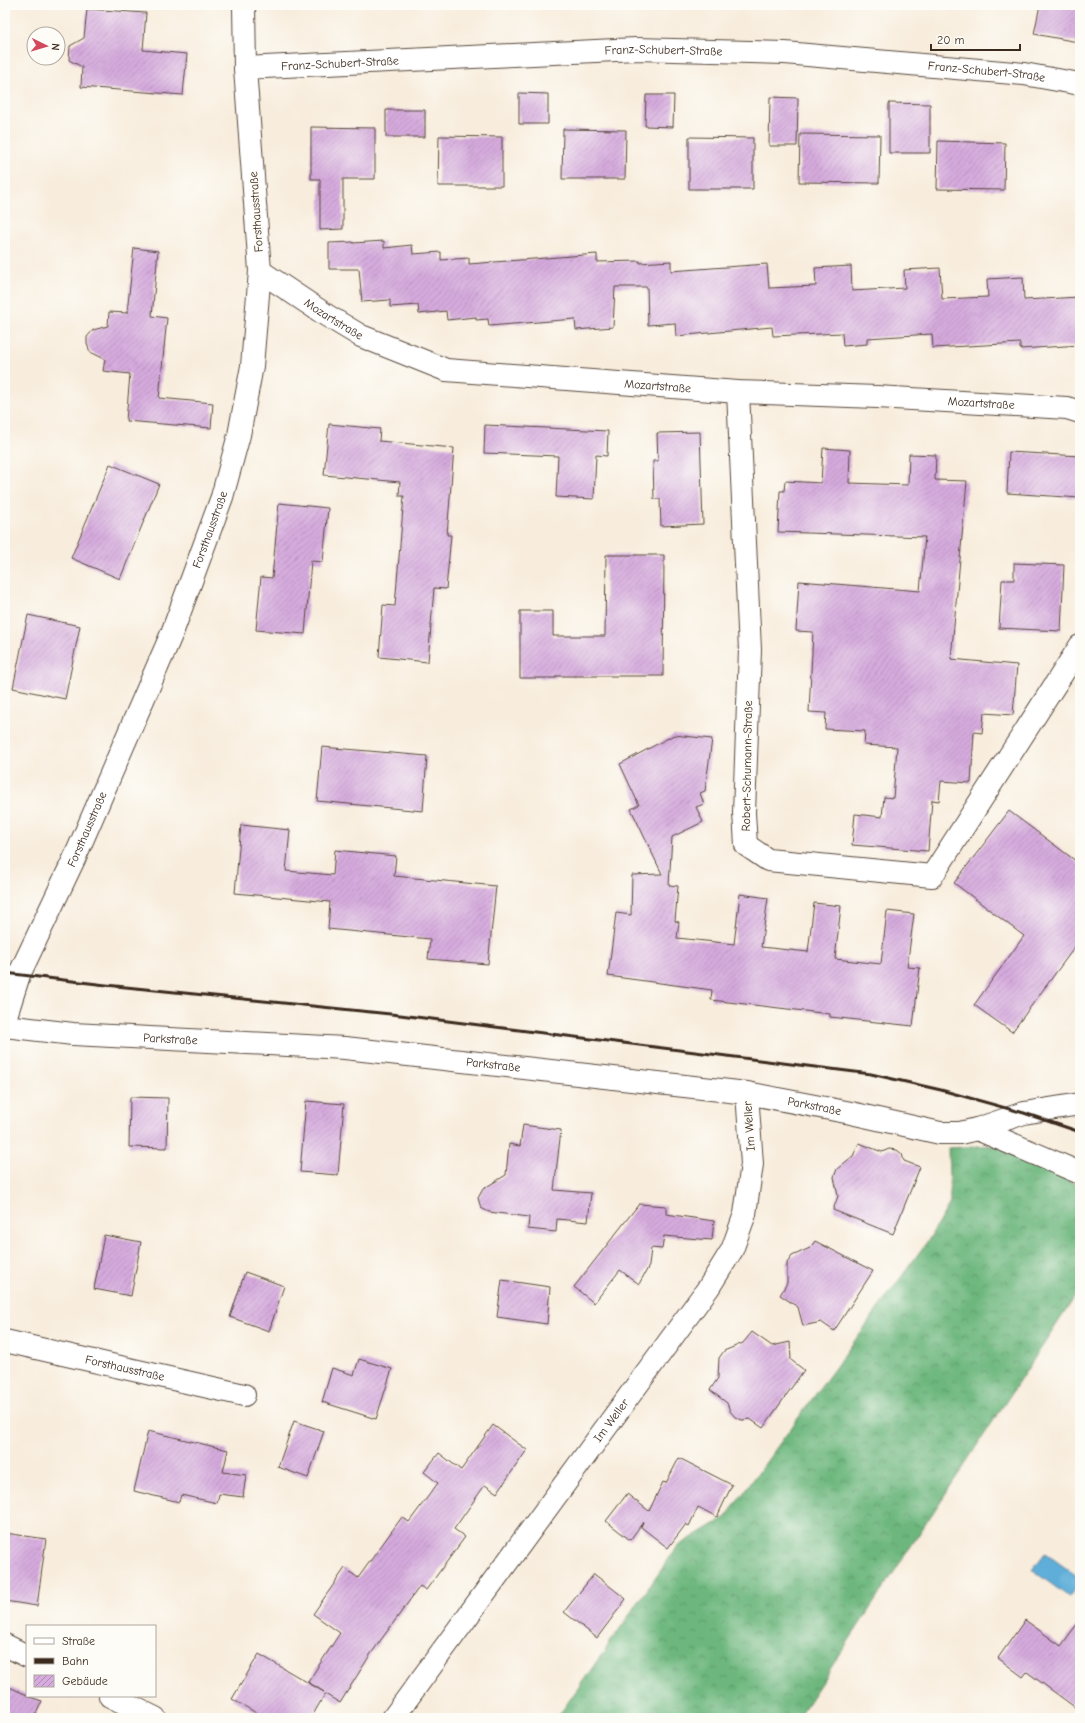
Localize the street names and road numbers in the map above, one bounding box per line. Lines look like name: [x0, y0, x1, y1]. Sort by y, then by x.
street label: Franz-Schubert-Straße: [604, 42, 723, 58]
street label: Franz-Schubert-Straße: [281, 54, 399, 73]
street label: Franz-Schubert-Straße: [927, 59, 1046, 85]
street label: Forsthausstraße: [246, 171, 266, 253]
street label: Mozartstraße: [301, 295, 366, 343]
street label: Mozartstraße: [624, 376, 692, 395]
street label: Mozartstraße: [947, 394, 1015, 412]
street label: Forsthausstraße: [189, 490, 230, 570]
street label: Robert-Schumann-Straße: [739, 700, 755, 832]
street label: Forsthausstraße: [64, 789, 110, 869]
street label: Parkstraße: [143, 1031, 198, 1047]
street label: Parkstraße: [465, 1055, 521, 1075]
street label: Parkstraße: [786, 1094, 843, 1118]
street label: Im Weller: [740, 1100, 758, 1152]
street label: Forsthausstraße: [84, 1352, 166, 1384]
street label: Im Weller: [591, 1396, 632, 1445]

